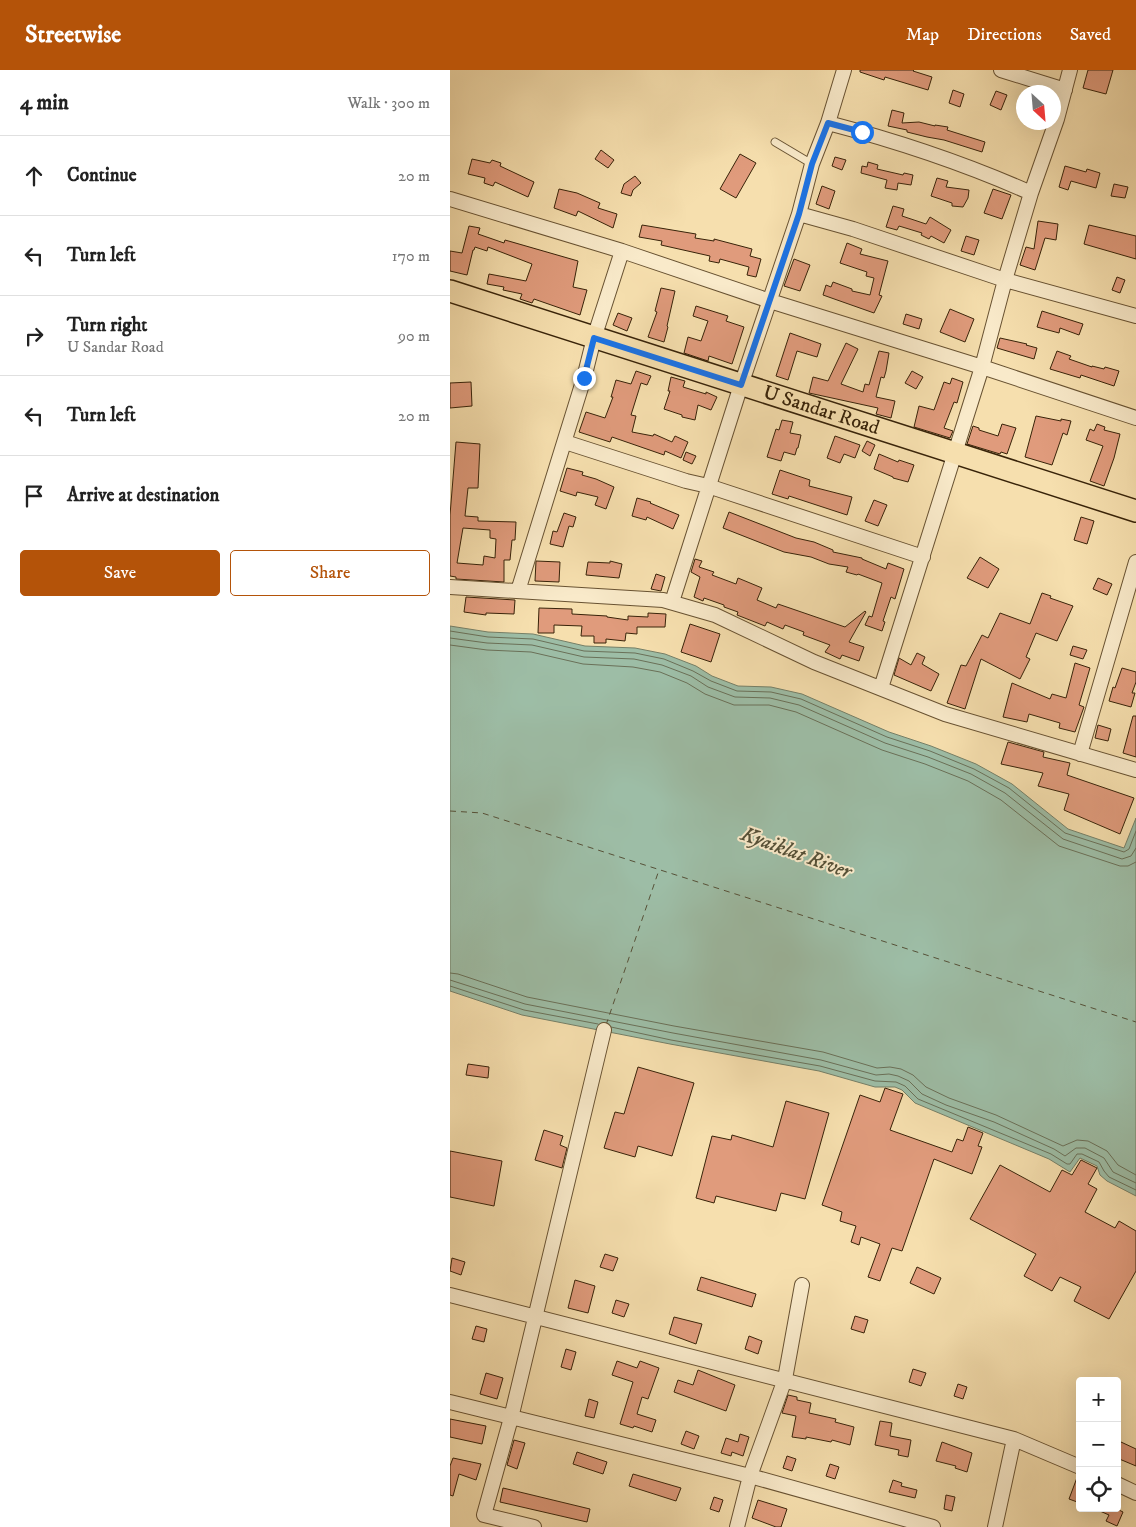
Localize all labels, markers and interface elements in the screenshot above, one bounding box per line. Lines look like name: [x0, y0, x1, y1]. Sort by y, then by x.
text: Streetwise: [25, 20, 121, 50]
text: Map: [906, 24, 939, 46]
text: Directions: [967, 24, 1042, 46]
text: Saved: [1070, 24, 1111, 46]
north arrow: [1016, 85, 1061, 130]
text: 4 min: [20, 90, 69, 116]
text: Walk · 300 m: [347, 93, 430, 113]
route start: [851, 121, 874, 144]
icon: ahead: [20, 162, 48, 190]
text: Continue: [67, 164, 137, 187]
text: 20 m: [398, 166, 430, 186]
icon: left: [20, 242, 48, 270]
text: Turn left: [67, 244, 136, 267]
text: 170 m: [392, 246, 430, 266]
text: Turn right: [67, 314, 147, 337]
icon: right: [20, 322, 48, 350]
text: 90 m: [398, 326, 430, 346]
text: U Sandar Road: [67, 337, 164, 357]
route end: [573, 367, 596, 390]
street label: U Sandar Road: [760, 380, 883, 440]
icon: left: [20, 402, 48, 430]
text: Turn left: [67, 404, 136, 427]
text: 20 m: [398, 406, 430, 426]
icon: arrive: [20, 482, 48, 510]
text: Arrive at destination: [67, 484, 219, 507]
button: Save: [20, 550, 220, 596]
button: Share: [230, 550, 430, 596]
water label: Kyaiklat River: [736, 821, 856, 885]
map controls: [1076, 1377, 1121, 1512]
button: +: [1076, 1377, 1121, 1422]
button: −: [1076, 1422, 1121, 1467]
button: locate: [1076, 1467, 1121, 1512]

